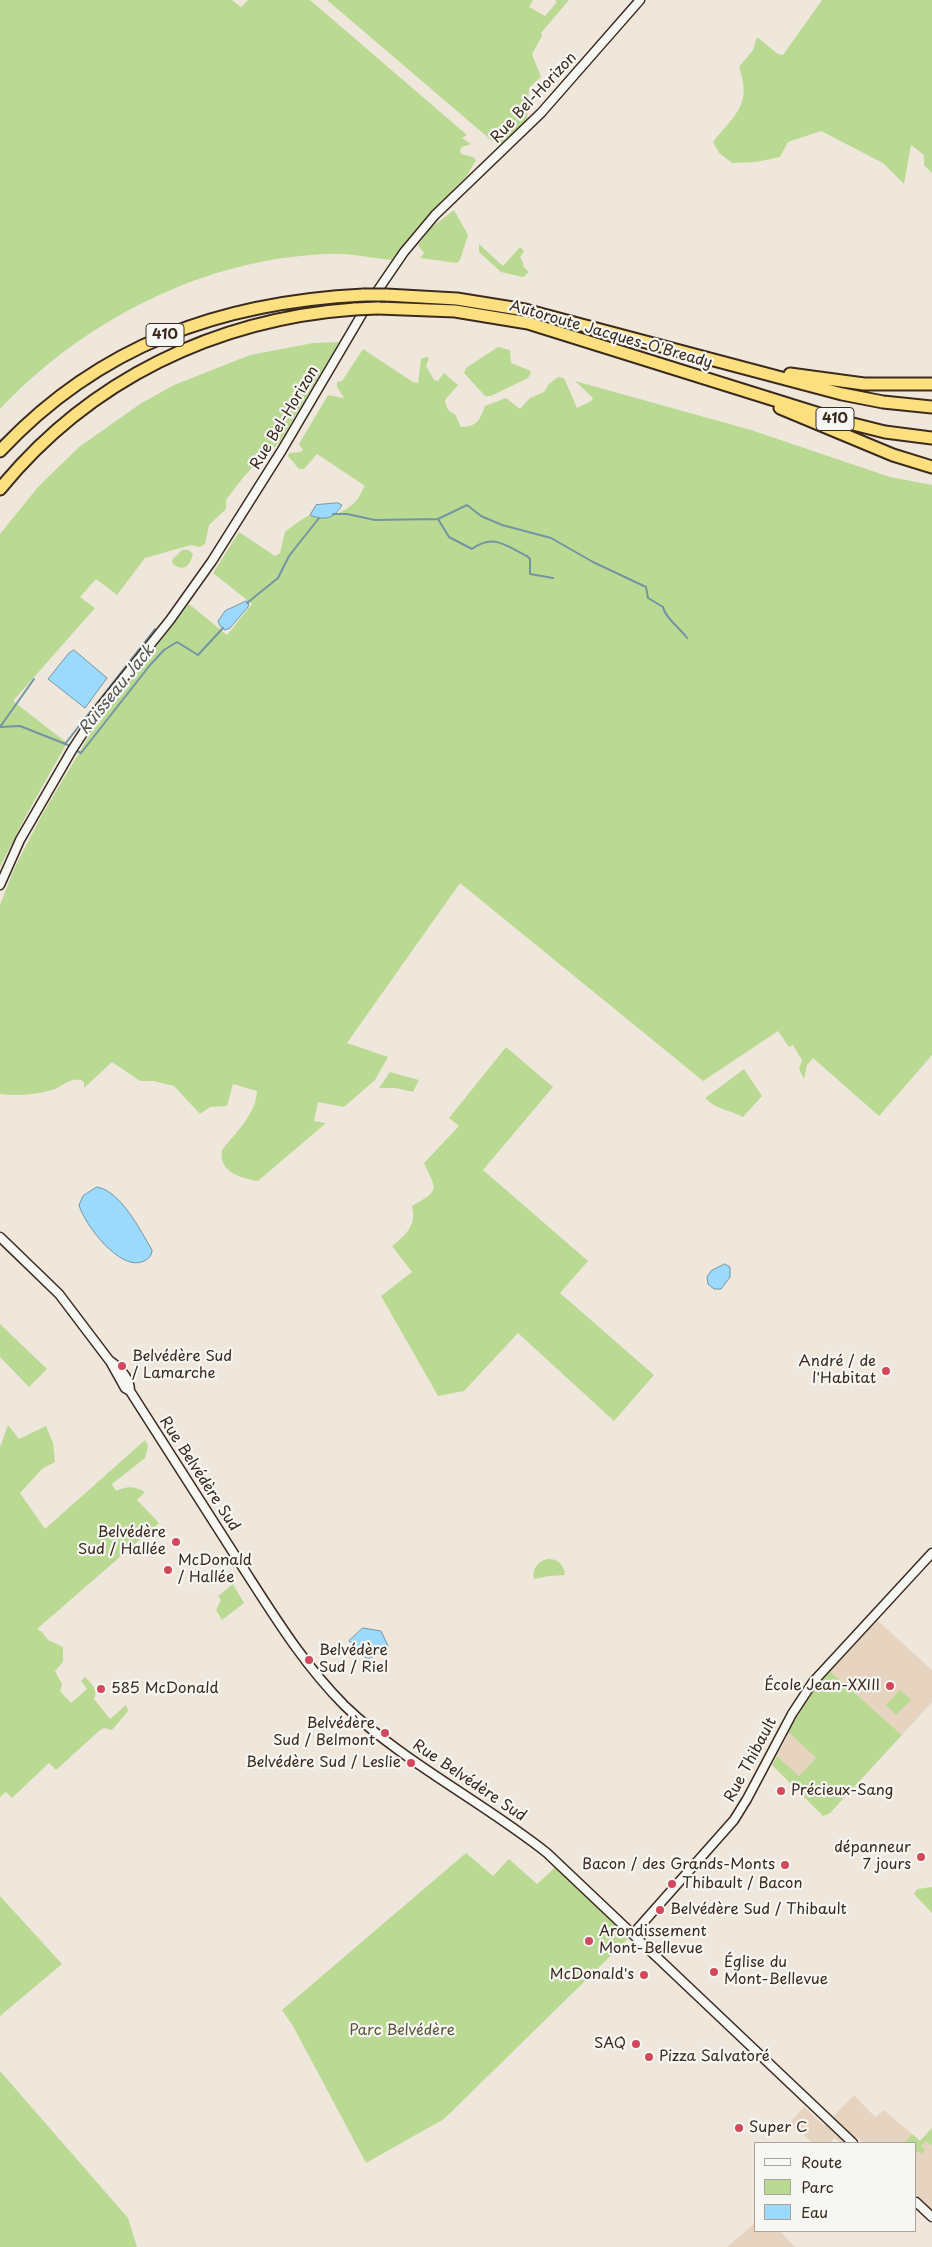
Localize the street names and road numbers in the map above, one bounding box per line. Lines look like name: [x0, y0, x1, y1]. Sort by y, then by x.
street label: Rue Bel-Horizon: [487, 49, 581, 147]
street label: Autoroute Jacques-O'Bready: [508, 297, 714, 373]
road number: 410: [146, 324, 184, 346]
street label: Rue Bel-Horizon: [247, 363, 323, 473]
road number: 410: [816, 408, 854, 430]
street label: Rue Belvédère Sud: [155, 1413, 243, 1535]
street label: Rue Thibault: [721, 1715, 781, 1805]
street label: Rue Belvédère Sud: [409, 1736, 529, 1826]

